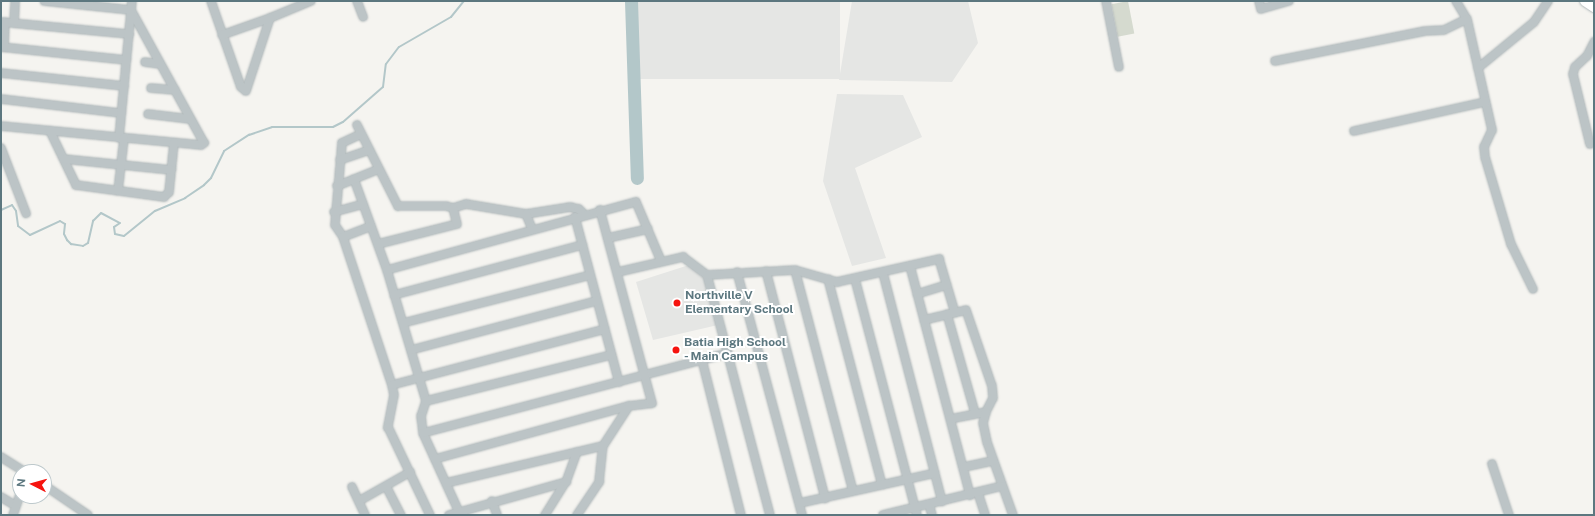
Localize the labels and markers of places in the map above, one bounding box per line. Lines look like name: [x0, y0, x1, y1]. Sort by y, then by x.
place label: Northville V Elementary School: [685, 289, 794, 317]
marker: Northville V Elementary School: [672, 298, 682, 308]
place label: Batia High School - Main Campus: [684, 336, 786, 364]
marker: Batia High School - Main Campus: [671, 345, 681, 355]

